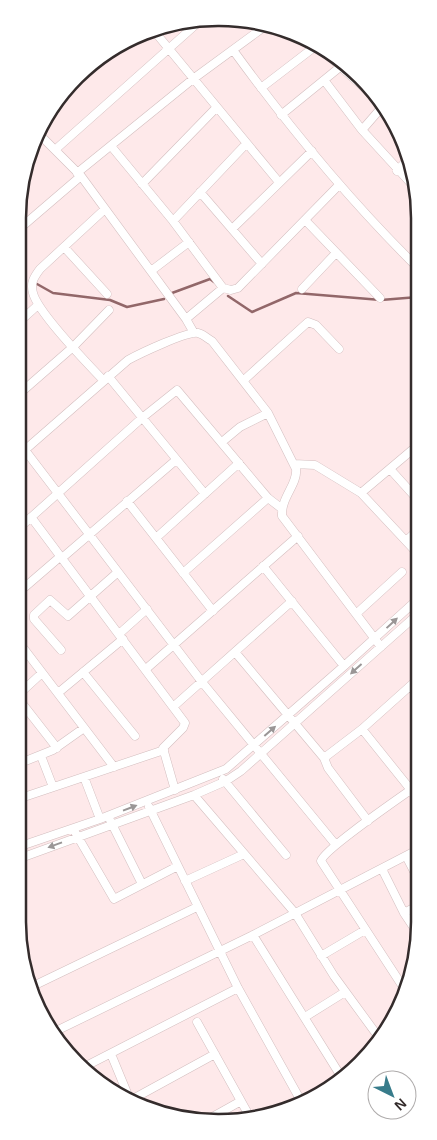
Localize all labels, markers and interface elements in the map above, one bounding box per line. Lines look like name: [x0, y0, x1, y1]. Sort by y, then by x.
one-way arrow: [385, 617, 397, 629]
one-way arrow: [351, 663, 363, 675]
one-way arrow: [264, 725, 276, 737]
one-way arrow: [122, 804, 137, 811]
one-way arrow: [47, 841, 62, 849]
north arrow: [367, 1070, 417, 1120]
text: N: [392, 1095, 410, 1114]

